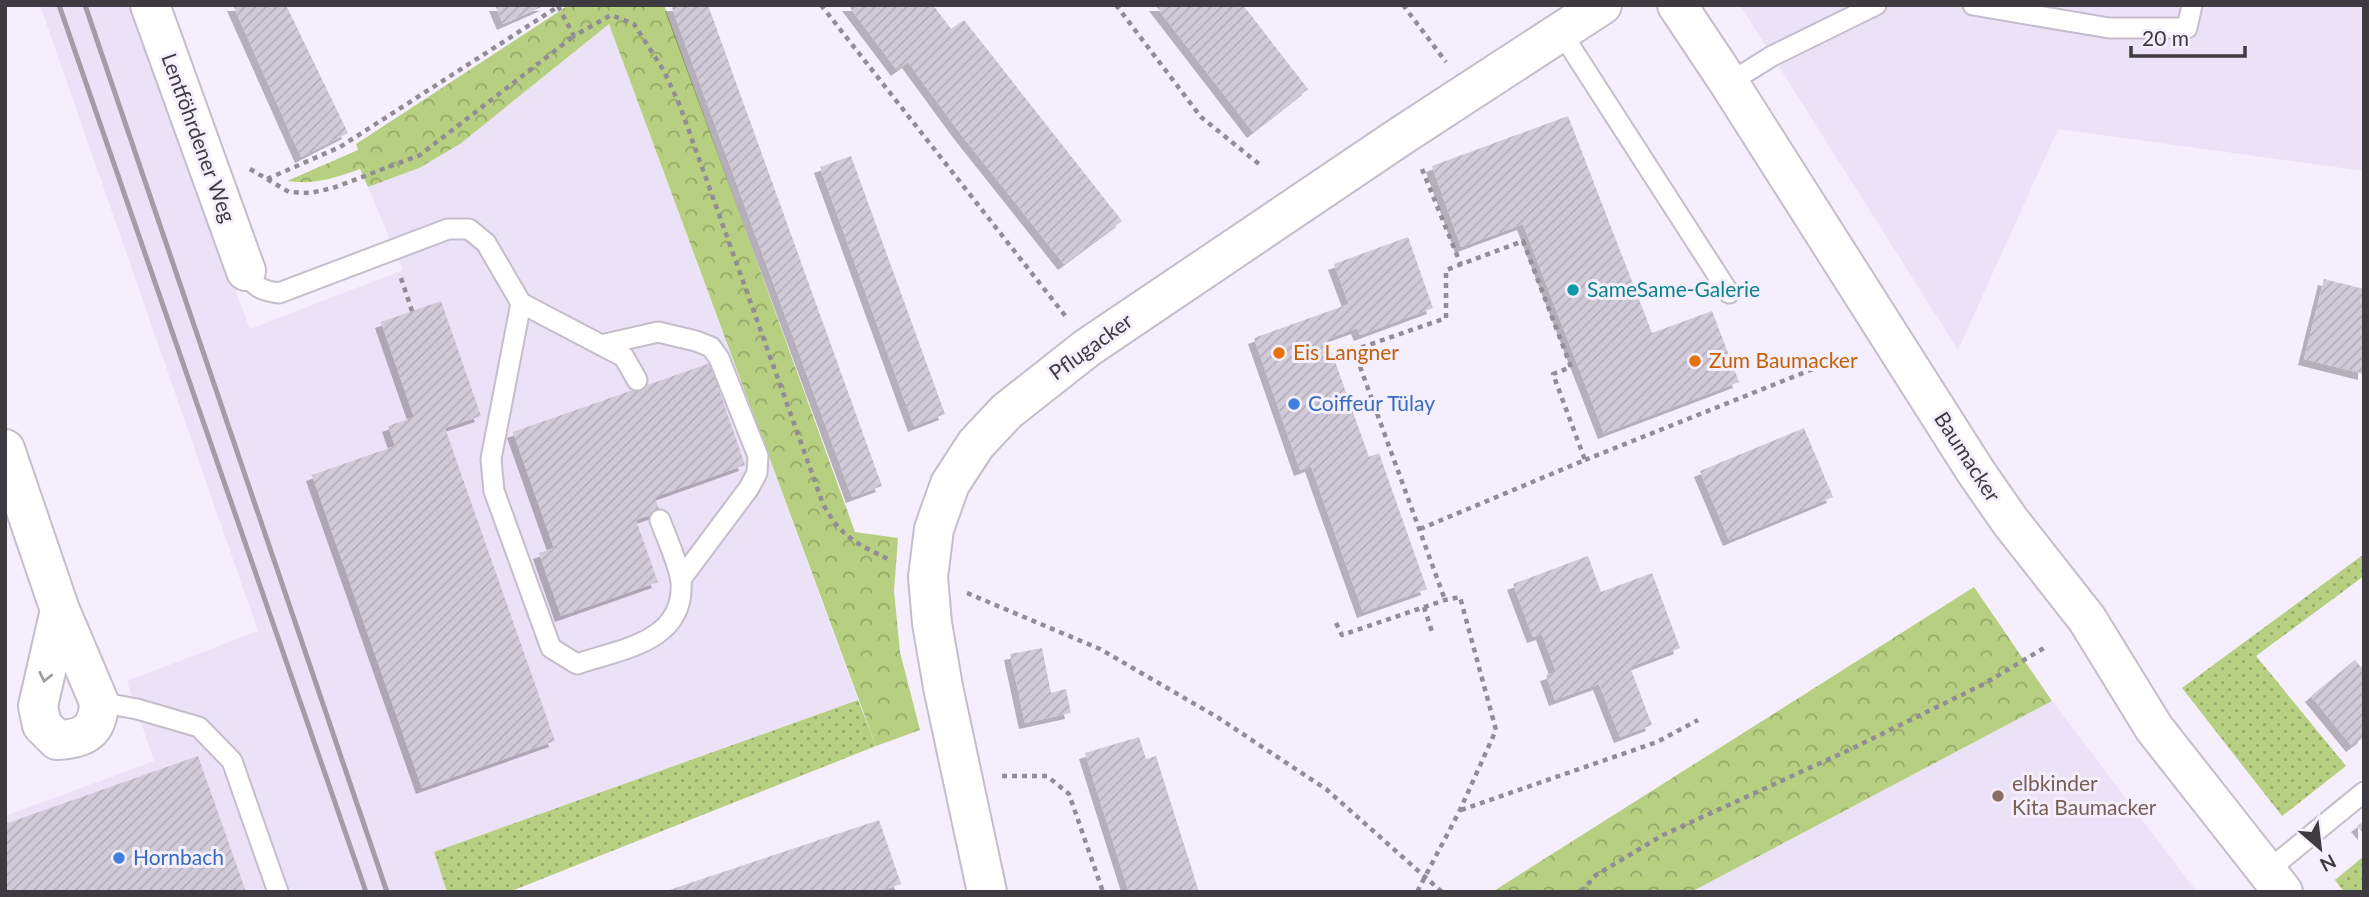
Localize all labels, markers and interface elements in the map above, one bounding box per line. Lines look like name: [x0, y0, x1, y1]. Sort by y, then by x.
scale bar: [2131, 14, 2245, 58]
text: 20 m: [2142, 25, 2189, 50]
street label: Lentföhrdener Weg: [157, 50, 242, 226]
place label: SameSame-Galerie: [1587, 276, 1760, 301]
marker: SameSame-Galerie: [1565, 282, 1581, 298]
street label: Pflugacker: [1044, 307, 1137, 384]
place label: Eis Langner: [1293, 339, 1399, 364]
marker: Eis Langner: [1271, 345, 1287, 361]
place label: Zum Baumacker: [1709, 347, 1858, 372]
marker: Zum Baumacker: [1687, 353, 1703, 369]
place label: Coiffeur Tülay: [1308, 390, 1435, 415]
marker: Coiffeur Tülay: [1286, 396, 1302, 412]
street label: Baumacker: [1930, 407, 2007, 506]
one-way arrow: [39, 671, 53, 683]
place label: elbkinder Kita Baumacker: [2012, 770, 2157, 819]
marker: elbkinder Kita Baumacker: [1990, 788, 2006, 804]
north arrow: [2285, 813, 2355, 883]
place label: Hornbach: [133, 844, 224, 869]
marker: Hornbach: [111, 850, 127, 866]
text: N: [2316, 850, 2340, 877]

